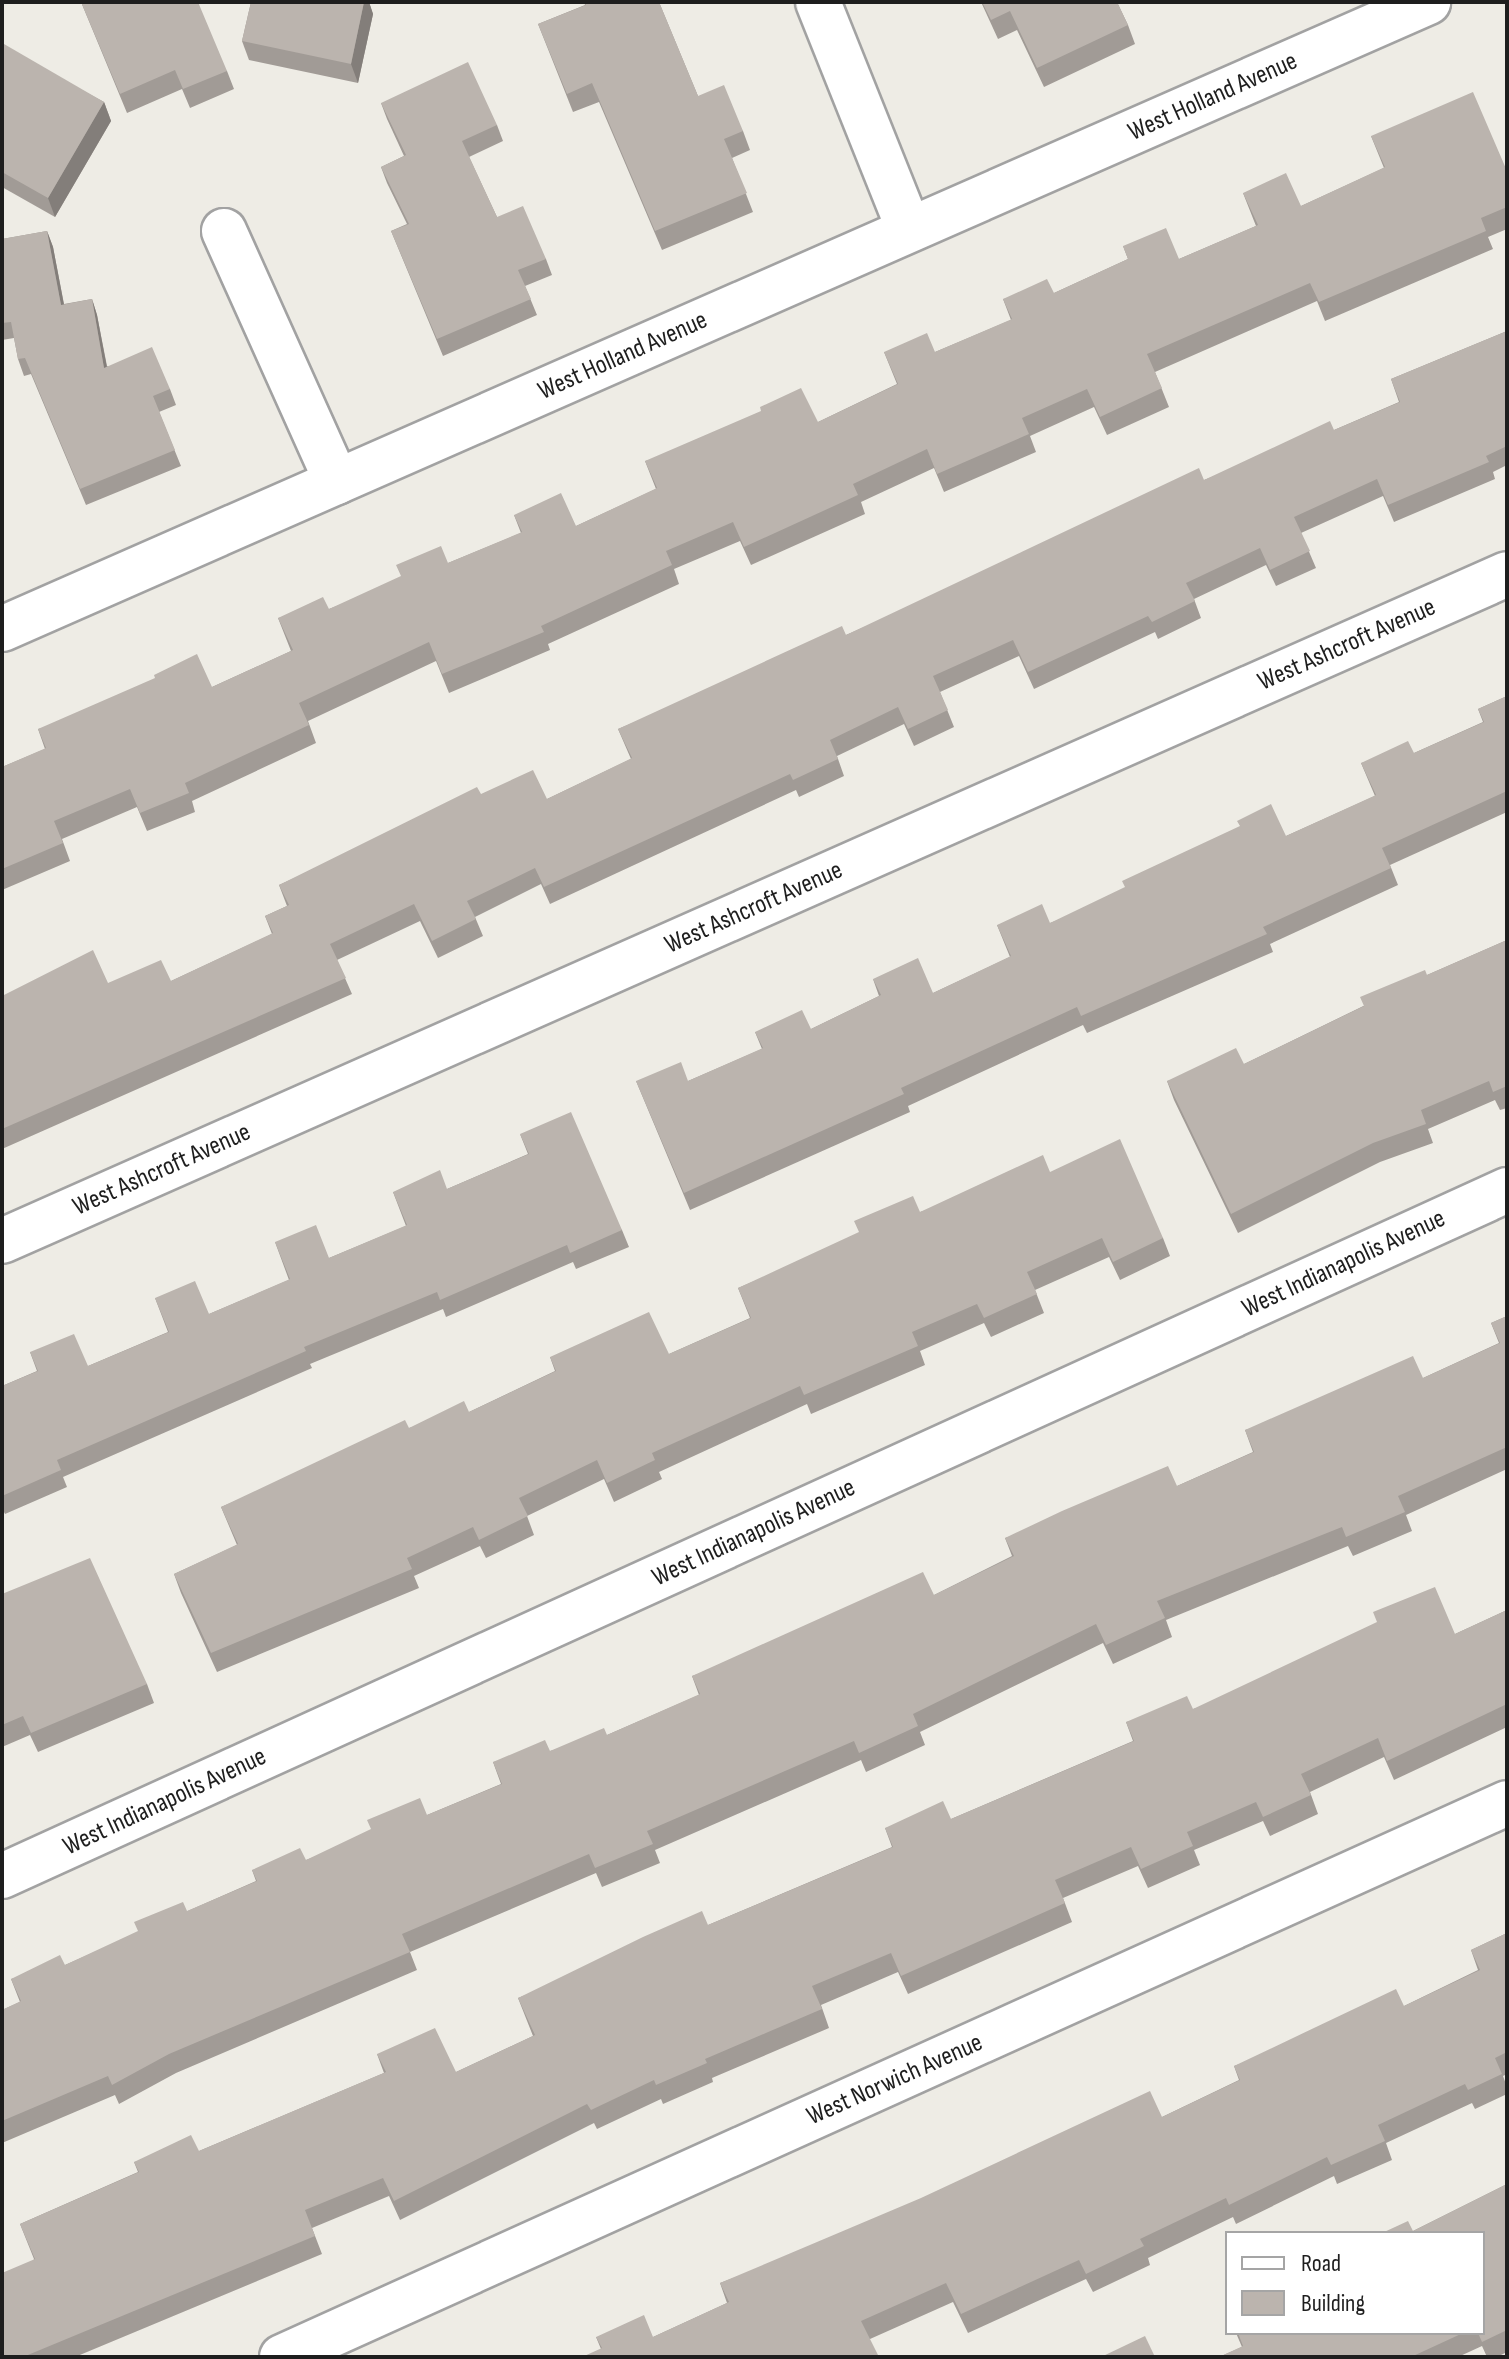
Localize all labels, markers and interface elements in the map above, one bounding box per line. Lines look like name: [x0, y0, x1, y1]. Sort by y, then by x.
street label: West Holland Avenue: [1124, 46, 1302, 148]
street label: West Holland Avenue: [534, 305, 712, 407]
street label: West Ashcroft Avenue: [1253, 592, 1441, 698]
street label: West Ashcroft Avenue: [660, 855, 848, 961]
street label: West Ashcroft Avenue: [68, 1117, 256, 1223]
street label: West Indianapolis Avenue: [1238, 1203, 1450, 1325]
street label: West Indianapolis Avenue: [648, 1472, 860, 1594]
street label: West Indianapolis Avenue: [59, 1741, 271, 1863]
street label: West Norwich Avenue: [802, 2027, 988, 2133]
legend: [1225, 2231, 1485, 2335]
text: Road: [1301, 2249, 1341, 2278]
text: Building: [1301, 2289, 1365, 2318]

